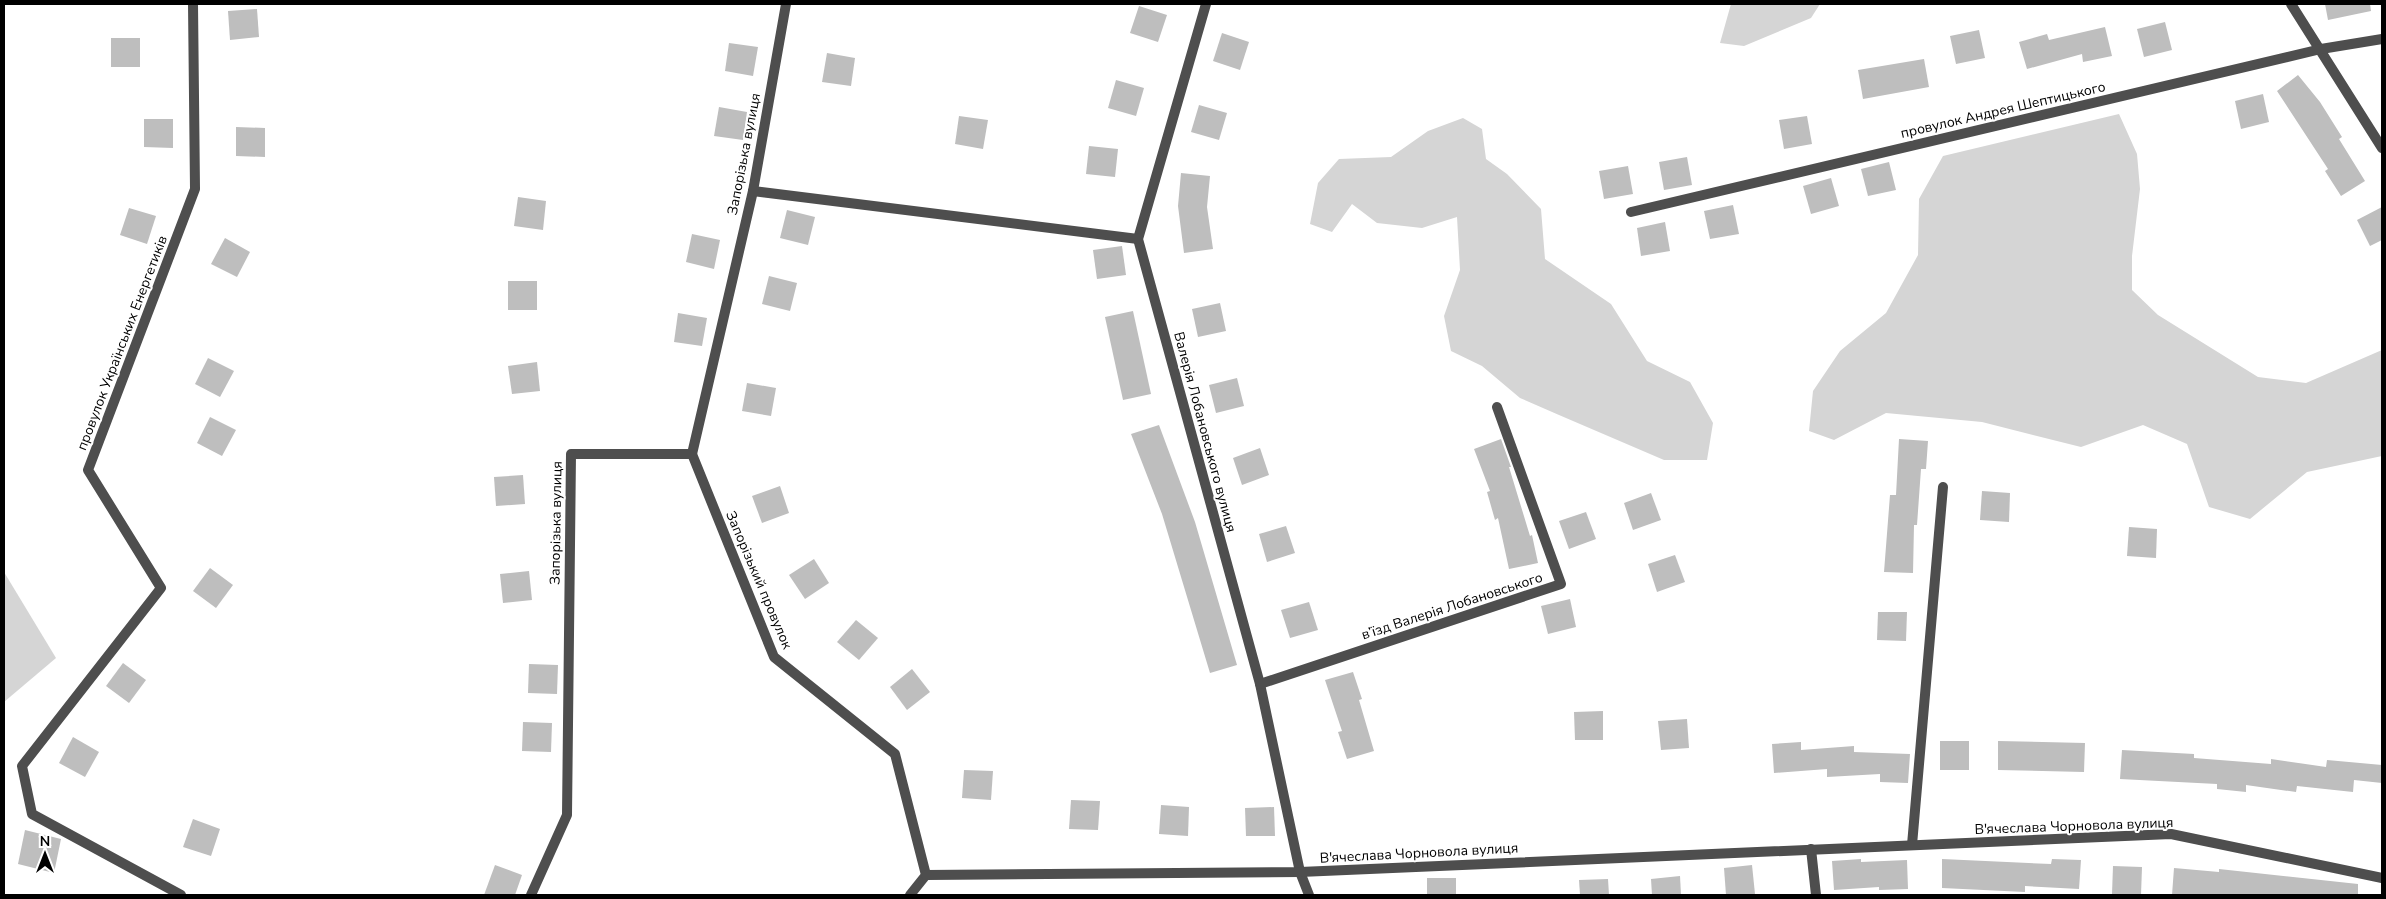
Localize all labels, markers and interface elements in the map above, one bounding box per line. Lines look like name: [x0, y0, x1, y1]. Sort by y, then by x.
street label: провулок Андрея Шептицького: [1899, 77, 2107, 143]
street label: Запорізька вулиця: [723, 91, 765, 217]
street label: провулок Українських Енергетиків: [72, 233, 172, 453]
street label: Валерія Лобановського вулиця: [1169, 330, 1241, 534]
street label: Запорізька вулиця: [545, 461, 567, 585]
street label: Запорізький провулок: [721, 508, 797, 653]
street label: в’їзд Валерія Лобановського: [1359, 568, 1545, 644]
street label: В'ячеслава Чорновола вулиця: [1974, 813, 2174, 839]
north arrow: [20, 829, 70, 879]
text: N: [40, 832, 50, 851]
street label: В'ячеслава Чорновола вулиця: [1319, 838, 1519, 868]

